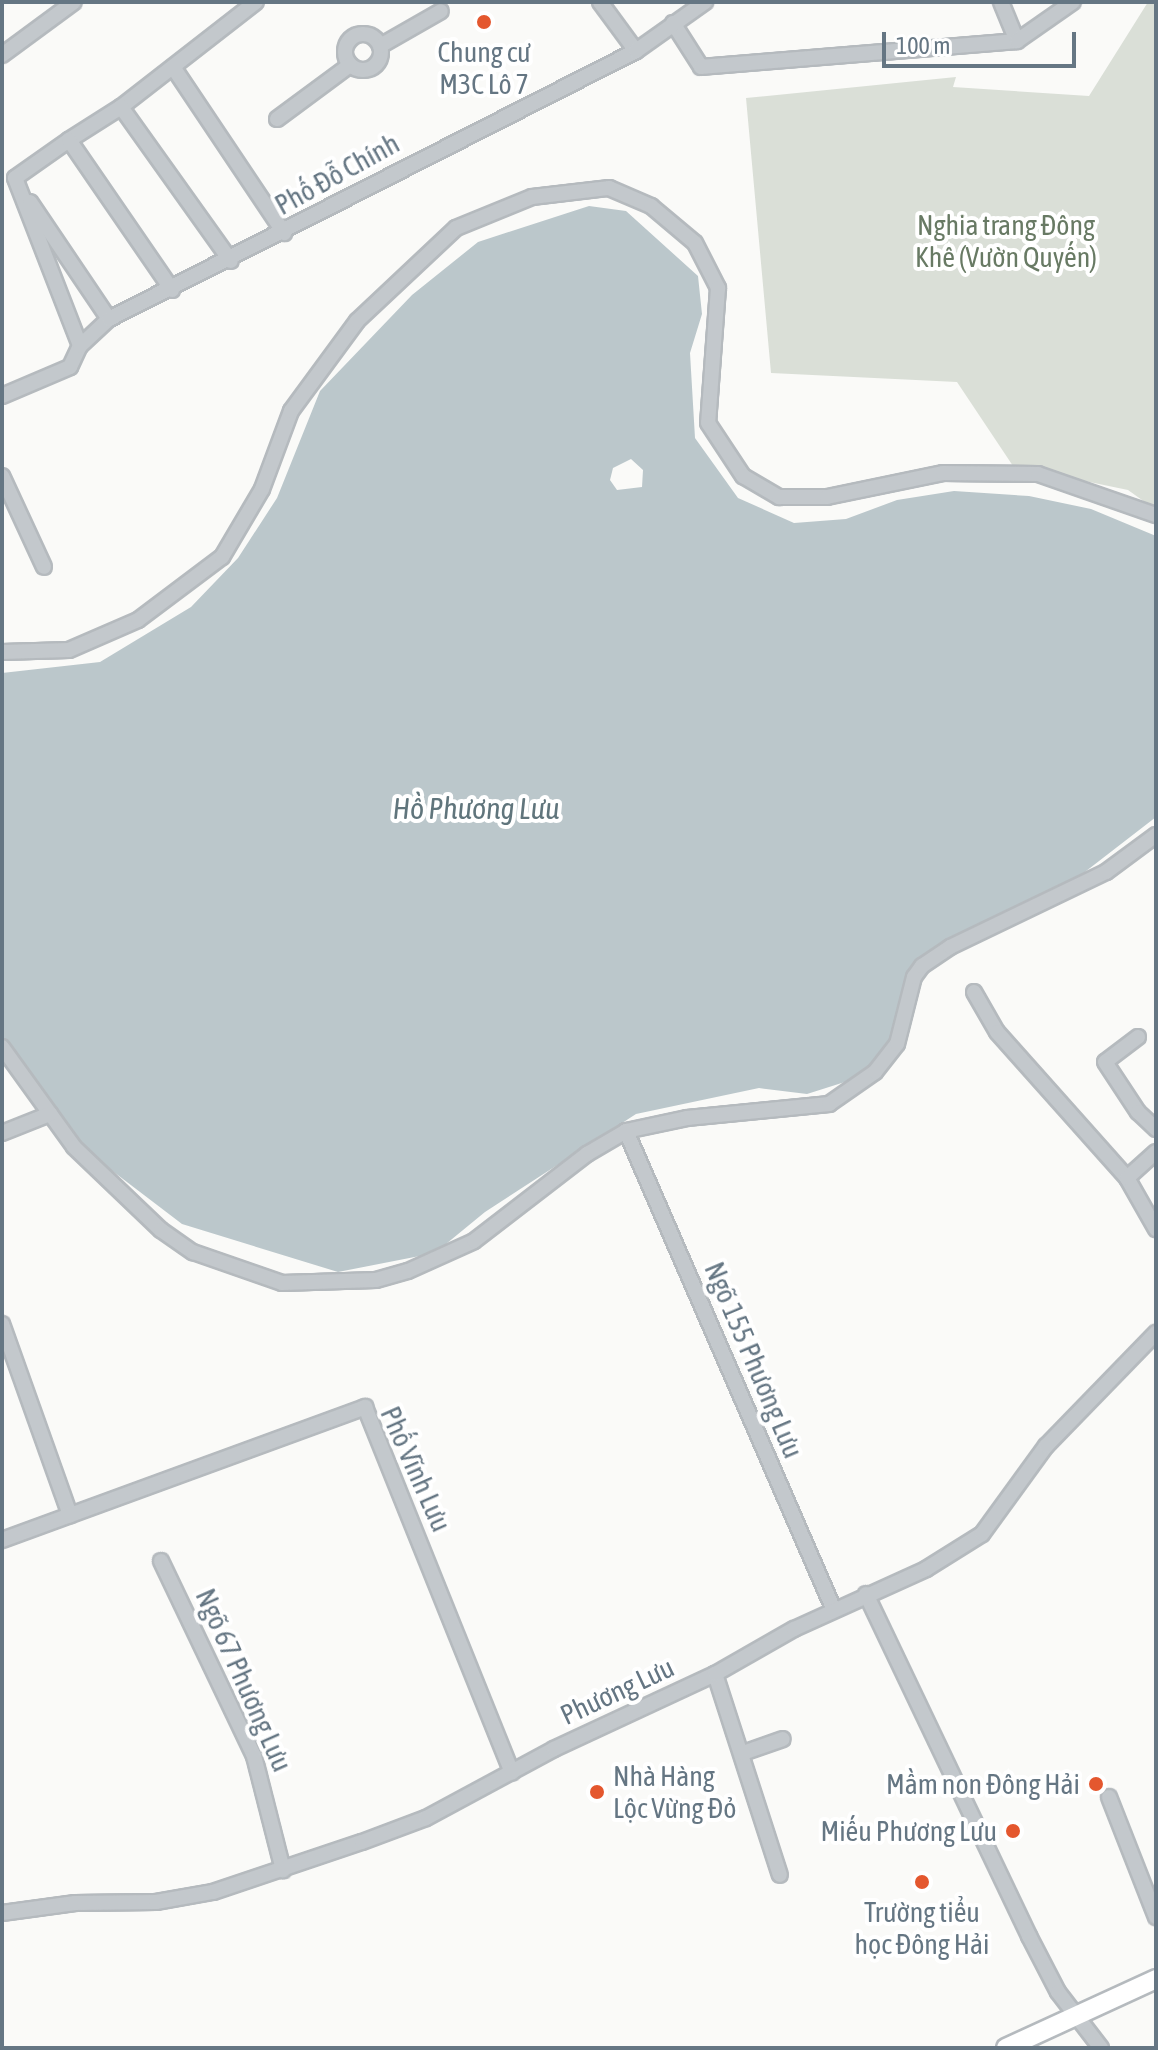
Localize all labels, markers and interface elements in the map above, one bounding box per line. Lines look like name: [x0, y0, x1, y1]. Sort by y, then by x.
marker: Chung cư M3C Lô 7: [475, 13, 493, 31]
scale bar: [886, 16, 1080, 66]
text: 100 m: [896, 32, 950, 59]
place label: Chung cư M3C Lô 7: [437, 35, 531, 101]
street label: Phố Đỗ Chính: [269, 126, 405, 222]
park label: Nghia trang Đông Khê (Vườn Quyến): [915, 208, 1097, 274]
water label: Hồ Phương Lưu: [393, 790, 559, 826]
street label: Ngõ 155 Phương Lưu: [698, 1257, 810, 1463]
street label: Phố Vĩnh Lưu: [374, 1401, 458, 1537]
street label: Ngõ 67 Phương Lưu: [189, 1583, 299, 1777]
street label: Phương Lưu: [555, 1650, 679, 1732]
place label: Nhà Hàng Lộc Vừng Đỏ: [613, 1759, 736, 1825]
place label: Mầm non Đông Hải: [886, 1767, 1080, 1801]
marker: Mầm non Đông Hải: [1087, 1775, 1105, 1793]
marker: Nhà Hàng Lộc Vừng Đỏ: [588, 1783, 606, 1801]
place label: Miếu Phương Lưu: [820, 1814, 997, 1848]
marker: Miếu Phương Lưu: [1004, 1822, 1022, 1840]
marker: Trường tiểu học Đông Hải: [913, 1873, 931, 1891]
place label: Trường tiểu học Đông Hải: [855, 1895, 989, 1961]

